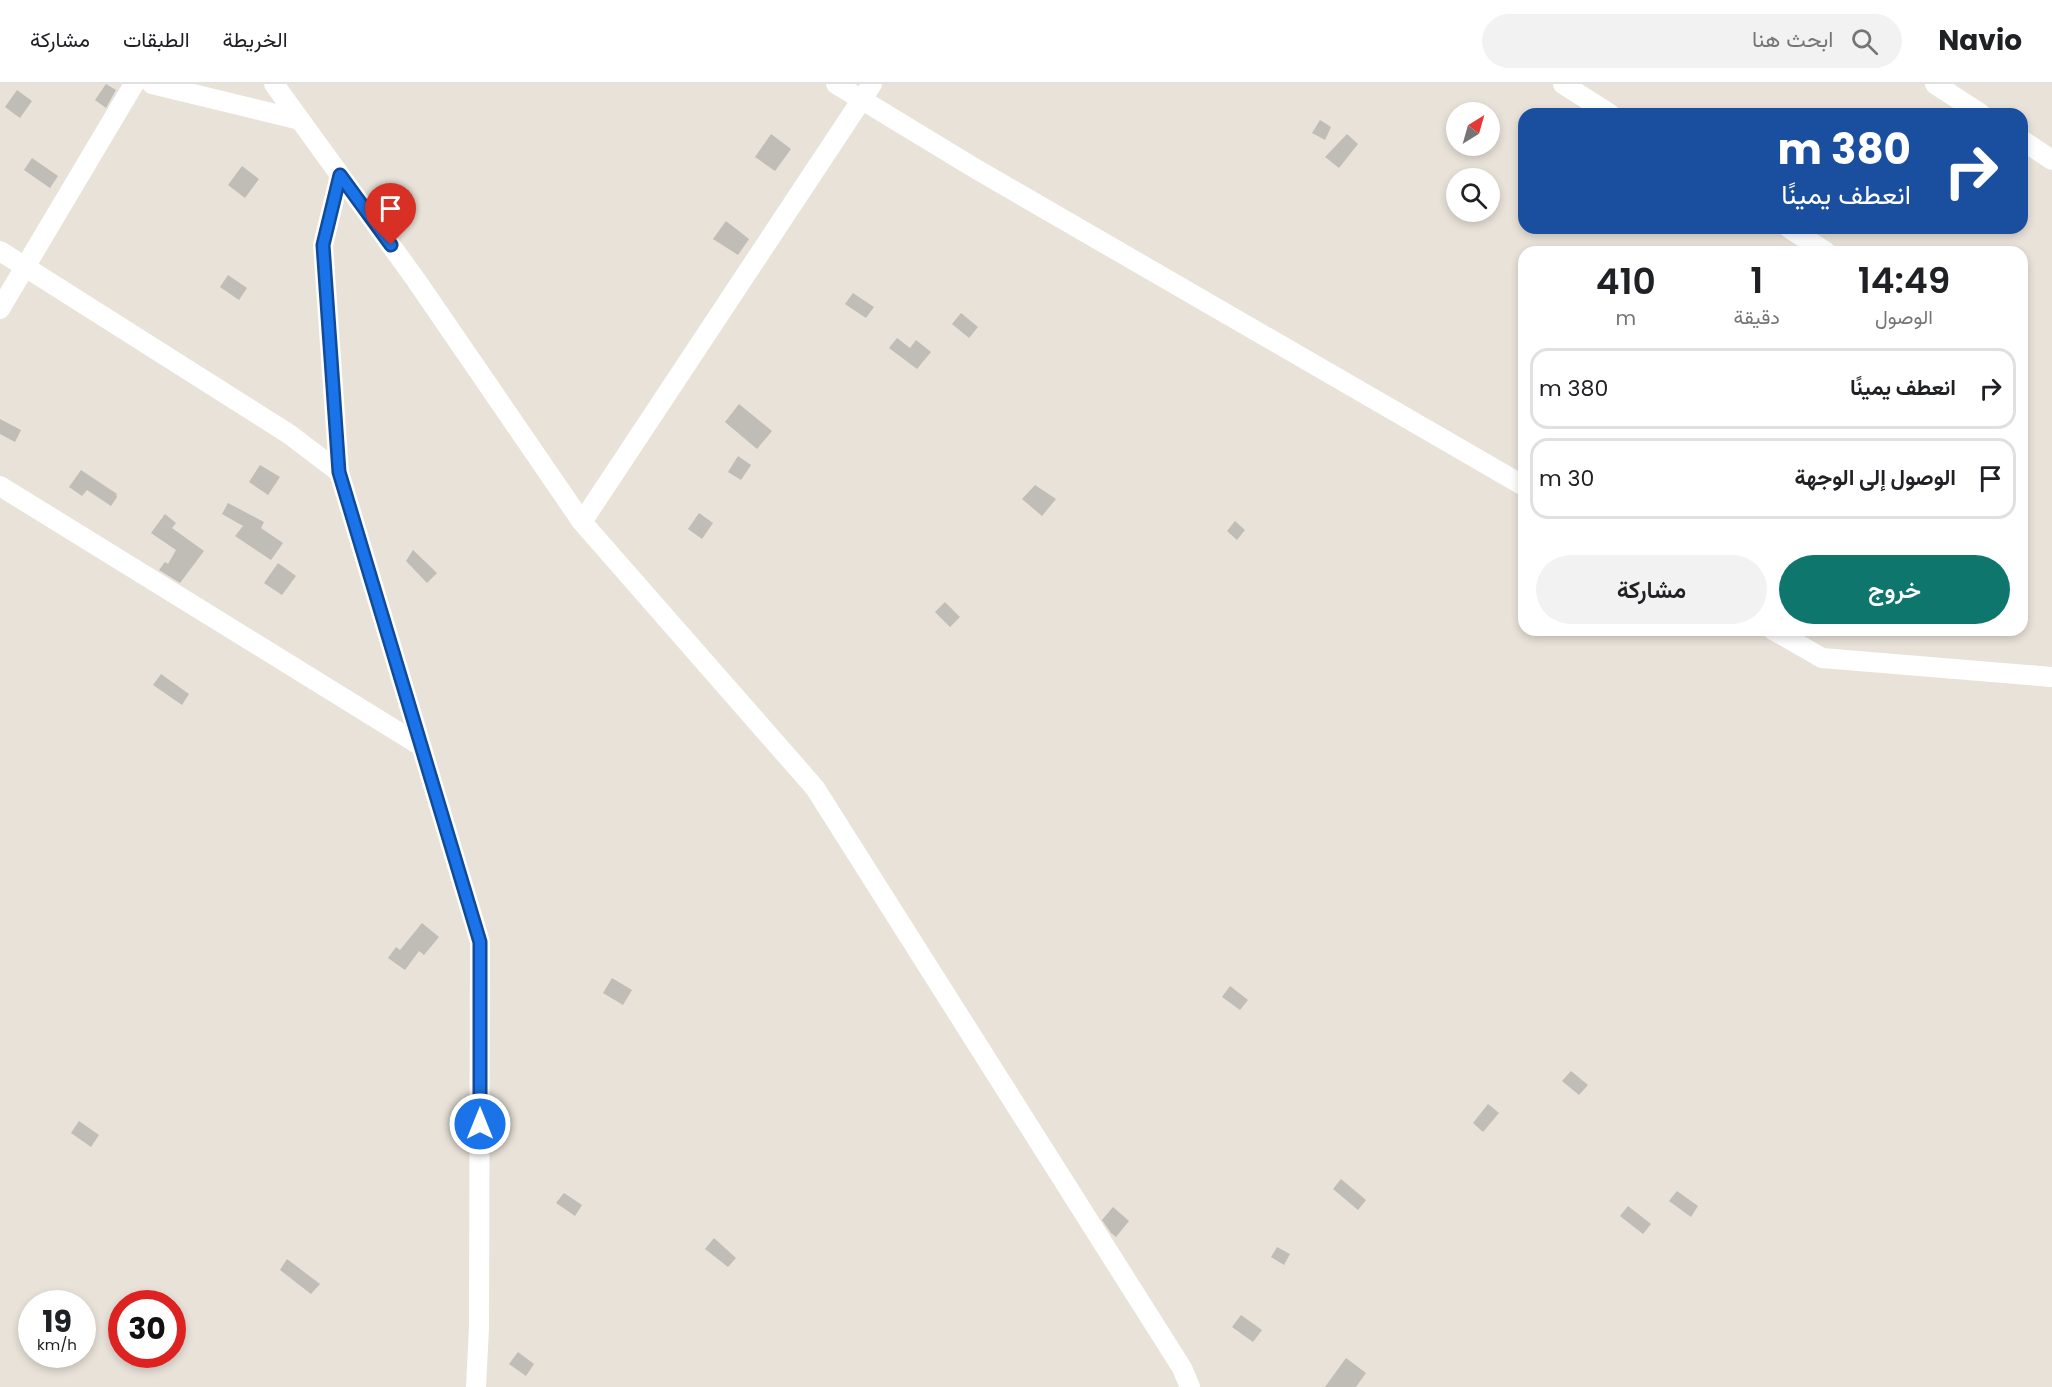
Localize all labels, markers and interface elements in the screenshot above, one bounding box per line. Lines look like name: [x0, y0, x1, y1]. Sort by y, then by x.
search box: [1482, 14, 1902, 68]
text: Navio: [1938, 21, 2022, 60]
text: ابحث هنا: [1752, 24, 1833, 55]
text: مشاركة: [30, 25, 90, 54]
text: الطبقات: [123, 25, 190, 54]
text: الخريطة: [223, 25, 288, 54]
icon: search: [1848, 25, 1881, 58]
north arrow: [1446, 102, 1500, 156]
map controls: [1446, 102, 1500, 222]
text: 380 m: [1778, 120, 1911, 179]
icon: right: [1932, 132, 2010, 210]
button: search: [1446, 168, 1500, 222]
text: انعطف يمينًا: [1781, 176, 1911, 213]
pin: [365, 183, 416, 245]
icon: arrive: [374, 192, 407, 225]
text: 1: [1750, 255, 1763, 306]
text: 14:49: [1858, 255, 1950, 306]
text: 410: [1596, 256, 1656, 307]
text: دقيقة: [1734, 303, 1780, 331]
text: الوصول: [1875, 303, 1933, 331]
text: m: [1616, 304, 1636, 332]
text: انعطف يمينًا: [1850, 372, 1956, 403]
icon: right: [1974, 372, 2007, 405]
text: 380 m: [1539, 373, 1608, 404]
text: الوصول إلى الوجهة: [1795, 462, 1956, 493]
icon: arrive: [1974, 462, 2007, 495]
text: 30 m: [1539, 463, 1594, 494]
button: مشاركة: [1536, 555, 1767, 624]
button: خروج: [1779, 555, 2010, 624]
position arrow: [448, 1092, 512, 1156]
speed limit sign: 30: [108, 1290, 186, 1368]
text: 19: [42, 1300, 72, 1343]
text: km/h: [37, 1334, 77, 1355]

